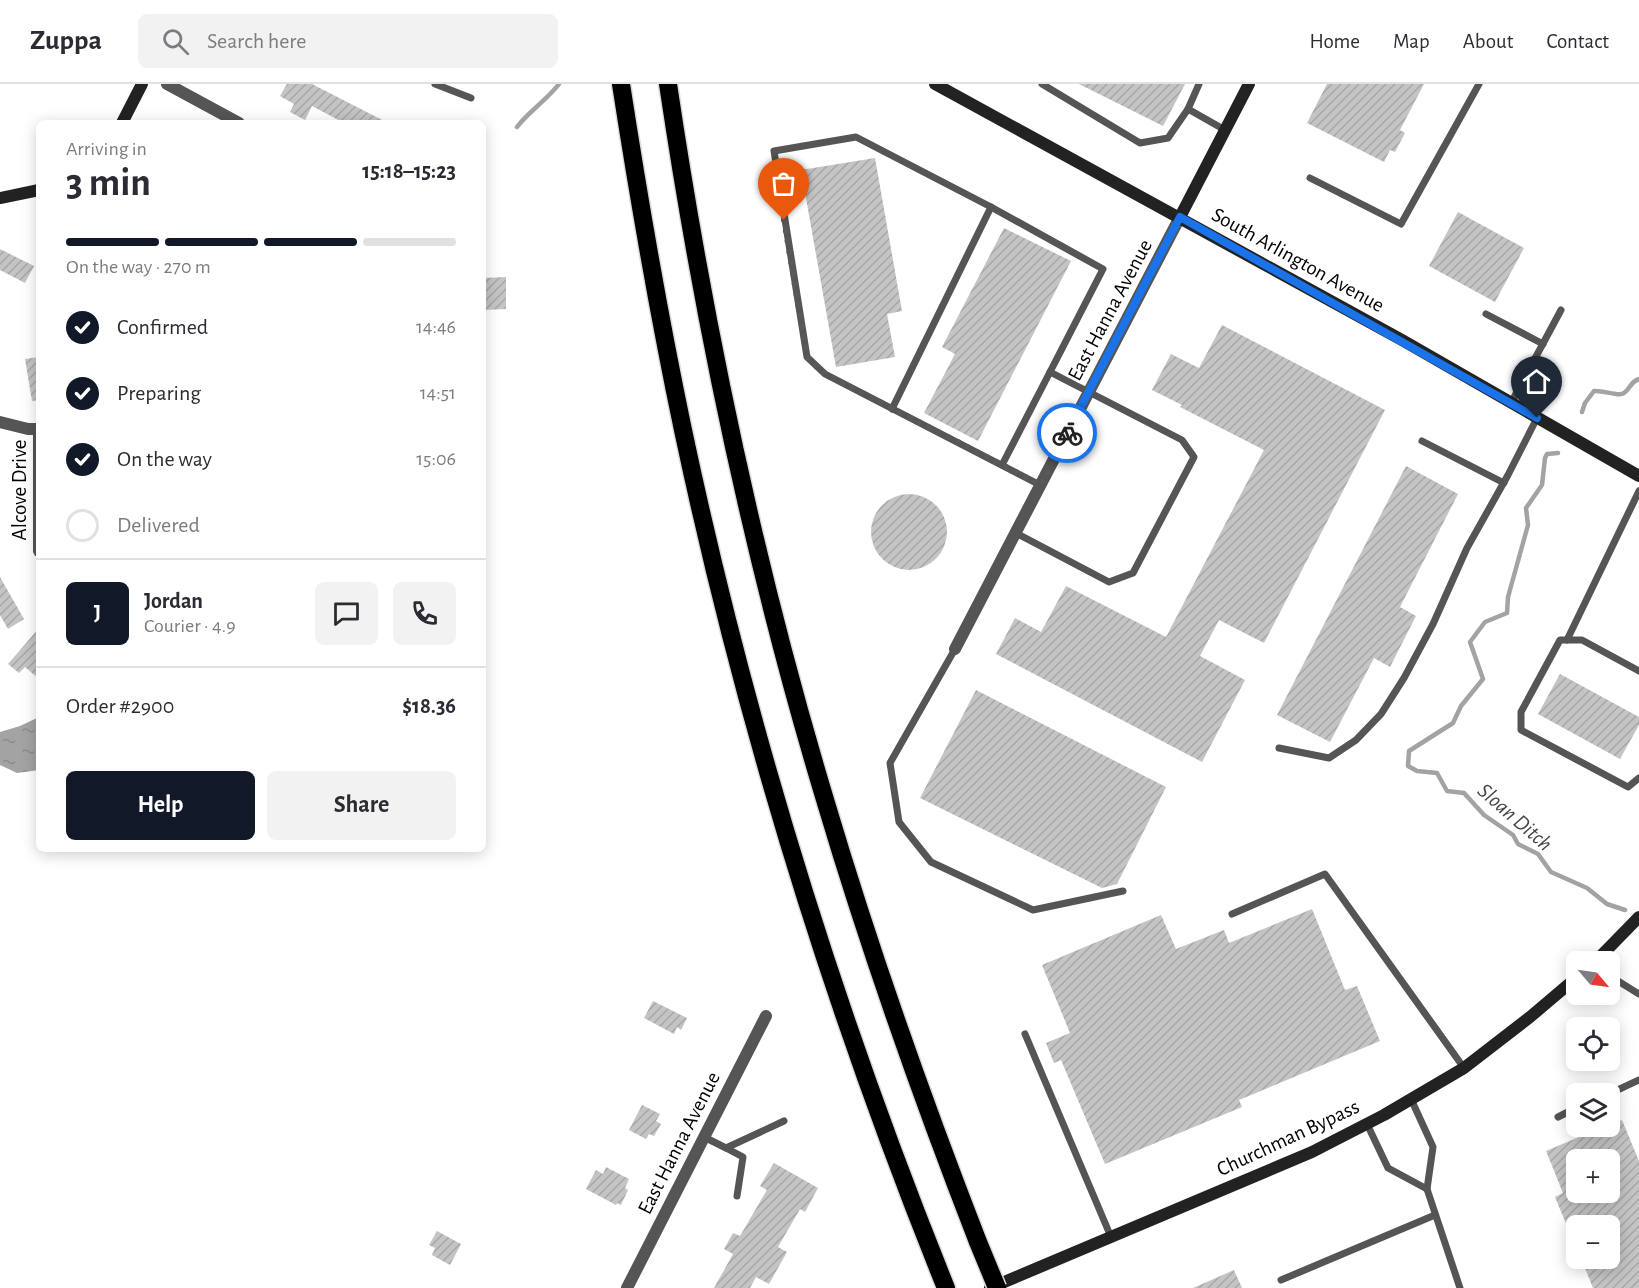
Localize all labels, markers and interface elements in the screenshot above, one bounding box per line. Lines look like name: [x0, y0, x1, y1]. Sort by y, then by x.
search box: [138, 14, 558, 68]
icon: search: [159, 25, 192, 58]
text: Zuppa: [30, 27, 102, 55]
text: Search here: [207, 30, 307, 52]
text: Home: [1309, 31, 1360, 52]
text: Map: [1393, 31, 1430, 52]
text: About: [1463, 31, 1513, 52]
text: Contact: [1546, 31, 1609, 52]
text: Arriving in: [66, 139, 147, 159]
pin: [758, 158, 809, 220]
text: 15:18–15:23: [362, 160, 456, 182]
text: 3 min: [66, 164, 151, 203]
icon: bag: [767, 167, 800, 200]
street label: South Arlington Avenue: [1208, 204, 1388, 316]
street label: East Hanna Avenue: [1064, 236, 1156, 384]
text: On the way · 270 m: [66, 257, 211, 277]
icon: check: [66, 311, 99, 344]
text: Confirmed: [117, 316, 208, 338]
text: 14:46: [416, 317, 456, 337]
pin: [1511, 356, 1562, 418]
icon: home: [1520, 365, 1553, 398]
icon: check: [66, 377, 99, 410]
text: Preparing: [117, 382, 201, 404]
text: 14:51: [420, 383, 456, 403]
courier: [1037, 403, 1097, 463]
icon: bike: [1051, 417, 1084, 450]
street label: Alcove Drive: [9, 440, 30, 540]
icon: check: [66, 443, 99, 476]
text: On the way: [117, 448, 212, 470]
text: 15:06: [416, 449, 456, 469]
text: Delivered: [117, 514, 200, 536]
button: chat: [315, 582, 378, 645]
button: phone: [393, 582, 456, 645]
text: Jordan: [144, 590, 203, 612]
text: J: [94, 602, 101, 624]
text: Courier · 4.9: [144, 616, 236, 636]
text: Order #2900: [66, 695, 174, 717]
text: $18.36: [402, 695, 456, 717]
button: Help: [66, 771, 255, 840]
button: Share: [267, 771, 456, 840]
water label: Sloan Ditch: [1474, 779, 1556, 855]
north arrow: [1566, 951, 1620, 1005]
map controls: [1566, 951, 1620, 1269]
button: locate: [1566, 1017, 1620, 1071]
street label: East Hanna Avenue: [634, 1068, 724, 1218]
button: layers: [1566, 1083, 1620, 1137]
street label: Churchman Bypass: [1213, 1096, 1363, 1180]
button: +: [1566, 1149, 1620, 1203]
button: −: [1566, 1215, 1620, 1269]

